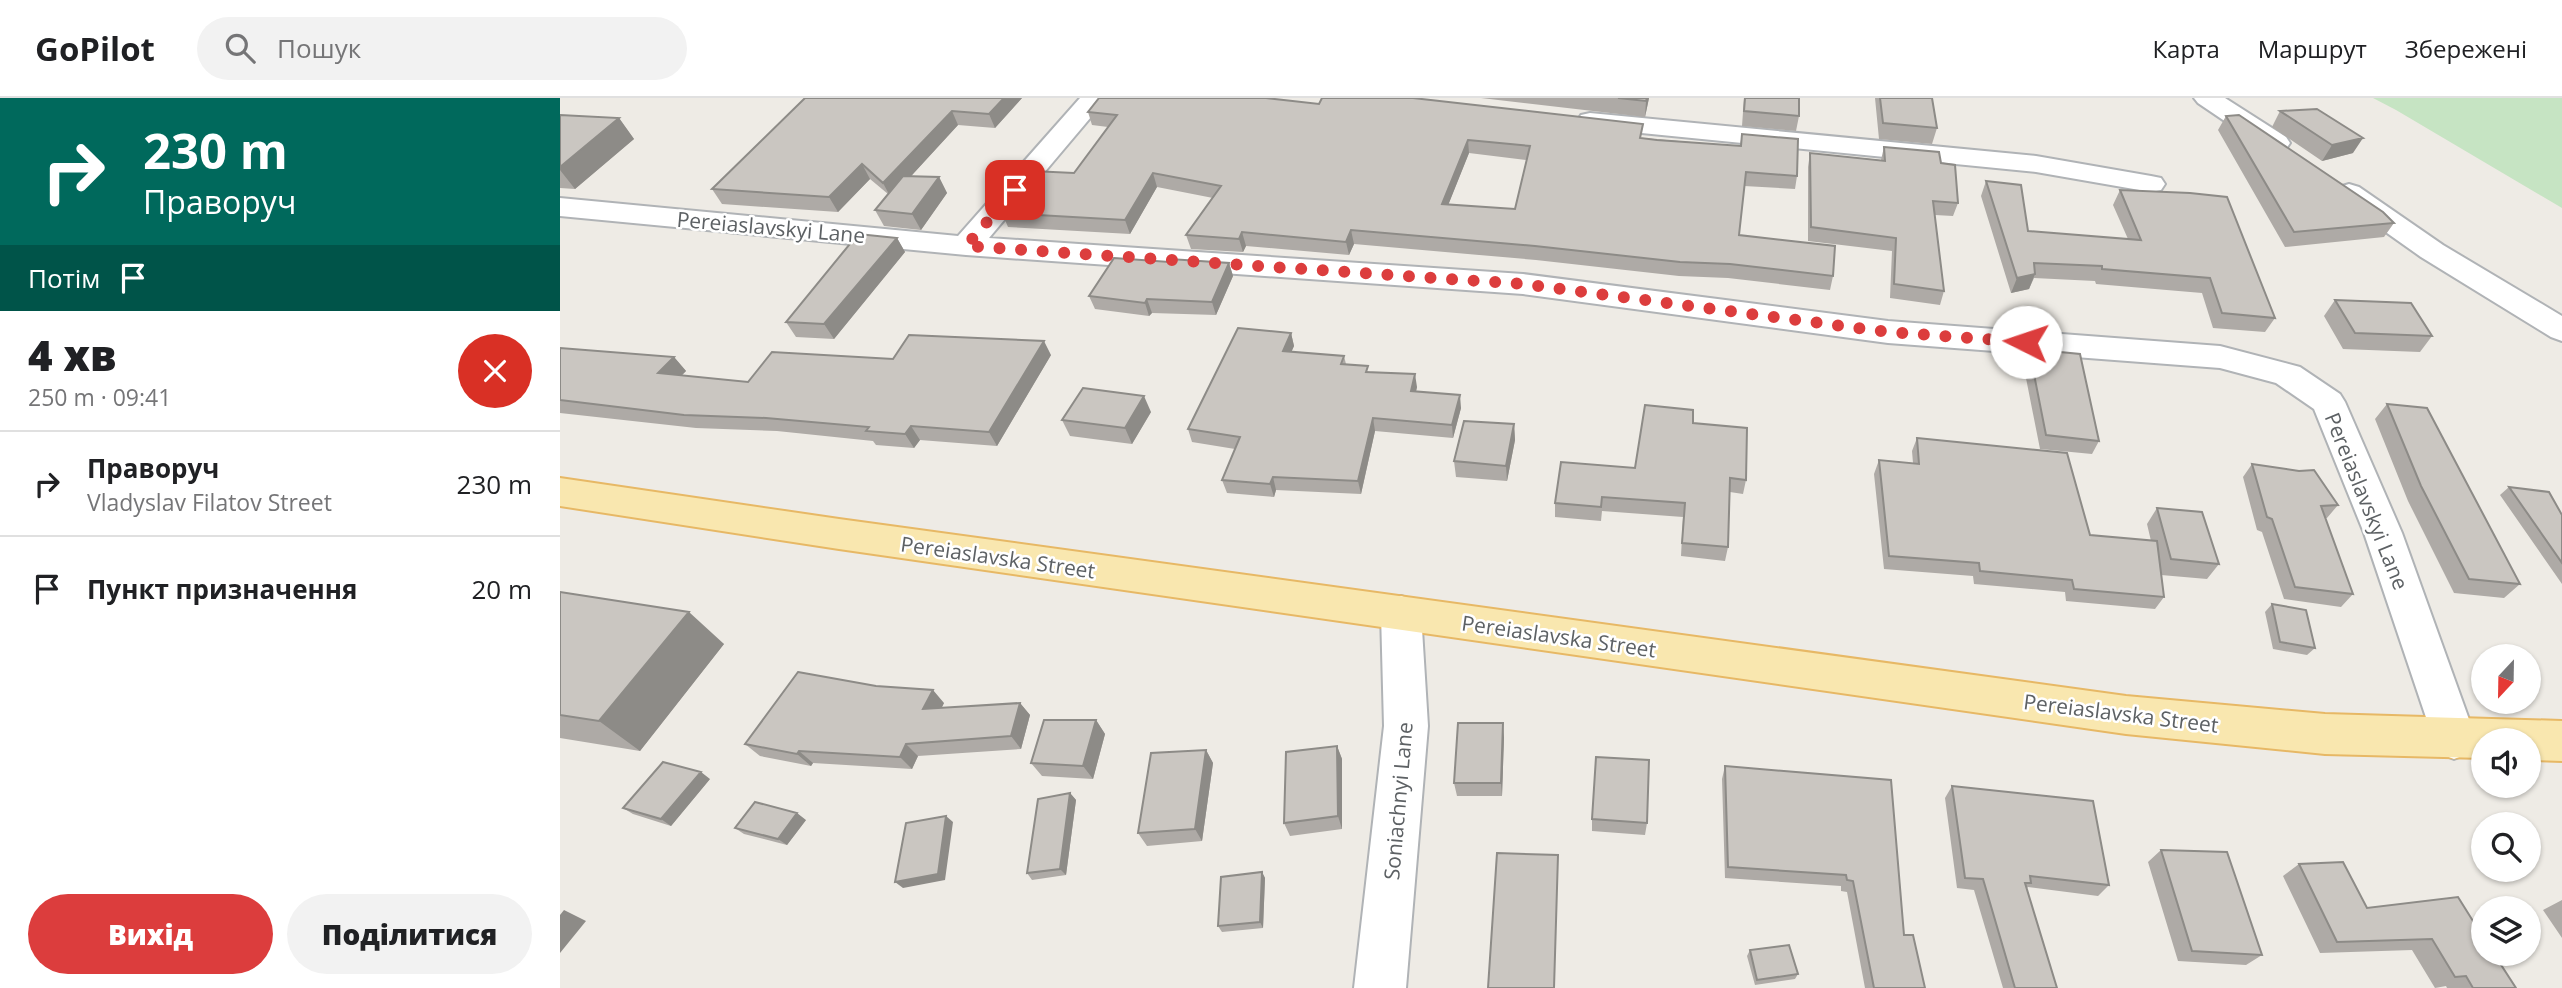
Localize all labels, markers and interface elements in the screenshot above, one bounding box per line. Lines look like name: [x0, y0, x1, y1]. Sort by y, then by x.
search box: [197, 17, 687, 80]
text: GoPilot: [35, 26, 155, 71]
icon: search: [221, 29, 259, 67]
text: Пошук: [277, 30, 361, 66]
text: Карта: [2152, 32, 2220, 65]
text: Маршрут: [2258, 32, 2367, 65]
text: Збережені: [2405, 32, 2527, 65]
text: 230 m: [143, 117, 288, 183]
icon: right: [28, 126, 119, 217]
pin: [985, 160, 1045, 220]
icon: arrive: [996, 171, 1034, 209]
text: Праворуч: [143, 180, 296, 223]
street label: Pereiaslavskyi Lane: [676, 205, 866, 249]
icon: arrive: [114, 259, 152, 297]
text: Потім: [28, 260, 100, 296]
position arrow: [1989, 305, 2063, 379]
text: 4 хв: [28, 326, 116, 383]
button: close: [458, 334, 532, 408]
text: 250 m · 09:41: [28, 381, 171, 413]
street label: Pereiaslavskyi Lane: [2319, 408, 2415, 594]
text: Праворуч: [87, 450, 219, 486]
icon: right: [28, 465, 66, 503]
text: 230 m: [457, 466, 532, 502]
text: Vladyslav Filatov Street: [87, 486, 332, 518]
street label: Pereiaslavska Street: [899, 529, 1097, 585]
icon: arrive: [28, 570, 66, 608]
text: Пункт призначення: [87, 571, 357, 607]
text: 20 m: [471, 571, 532, 607]
street label: Pereiaslavska Street: [1460, 608, 1658, 664]
north arrow: [2471, 644, 2541, 714]
map controls: [2471, 644, 2541, 966]
street label: Pereiaslavska Street: [2022, 687, 2220, 739]
street label: Soniachnyi Lane: [1377, 721, 1419, 881]
button: sound: [2471, 728, 2541, 798]
button: search: [2471, 812, 2541, 882]
button: Вихід: [28, 894, 273, 974]
button: Поділитися: [287, 894, 532, 974]
button: layers: [2471, 896, 2541, 966]

